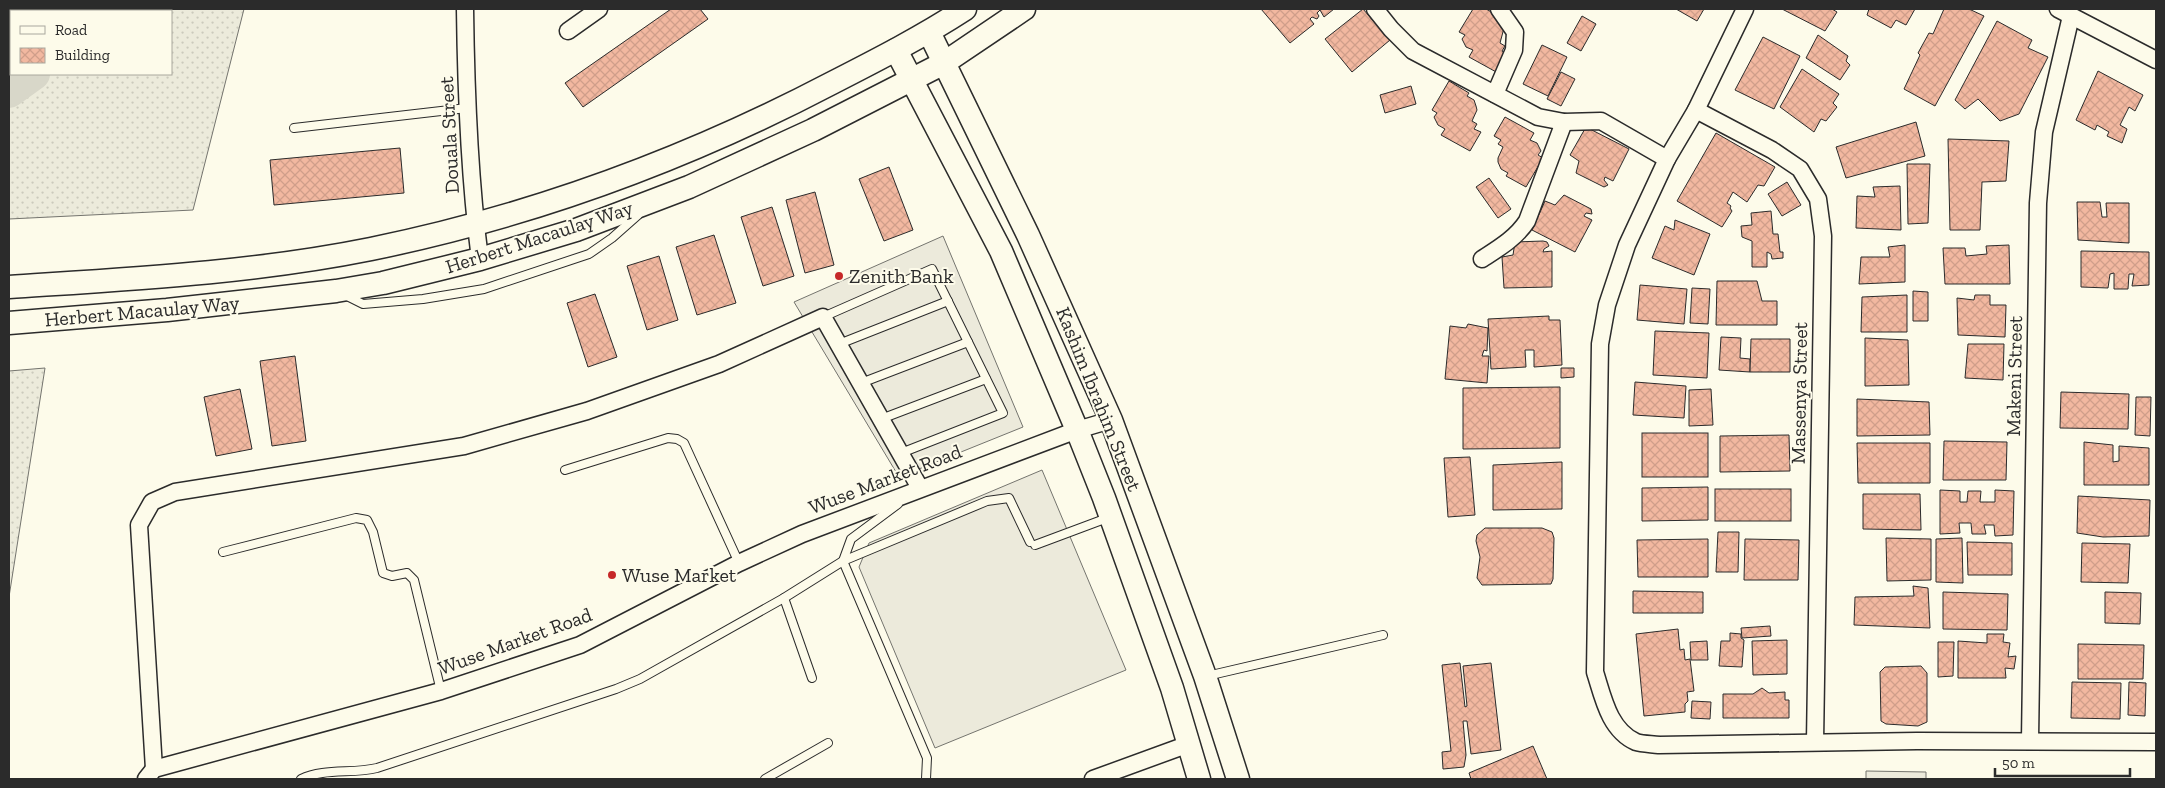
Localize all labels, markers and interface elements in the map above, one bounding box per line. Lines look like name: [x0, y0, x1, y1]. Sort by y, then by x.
legend: [10, 10, 172, 75]
text: Road: [55, 21, 88, 39]
text: Building: [55, 46, 110, 64]
street label: Douala Street: [434, 75, 464, 194]
street label: Herbert Macaulay Way: [442, 195, 636, 279]
place label: Zenith Bank: [849, 264, 954, 288]
marker: Zenith Bank: [833, 270, 845, 282]
street label: Herbert Macaulay Way: [44, 290, 241, 331]
street label: Kashim Ibrahim Street: [1051, 303, 1147, 495]
street label: Makeni Street: [2001, 315, 2027, 437]
street label: Massenya Street: [1786, 321, 1812, 464]
street label: Wuse Market Road: [805, 439, 965, 519]
place label: Wuse Market: [622, 563, 737, 587]
marker: Wuse Market: [606, 569, 618, 581]
street label: Wuse Market Road: [435, 602, 595, 680]
scale bar: [1995, 746, 2130, 778]
text: 50 m: [2002, 754, 2035, 772]

